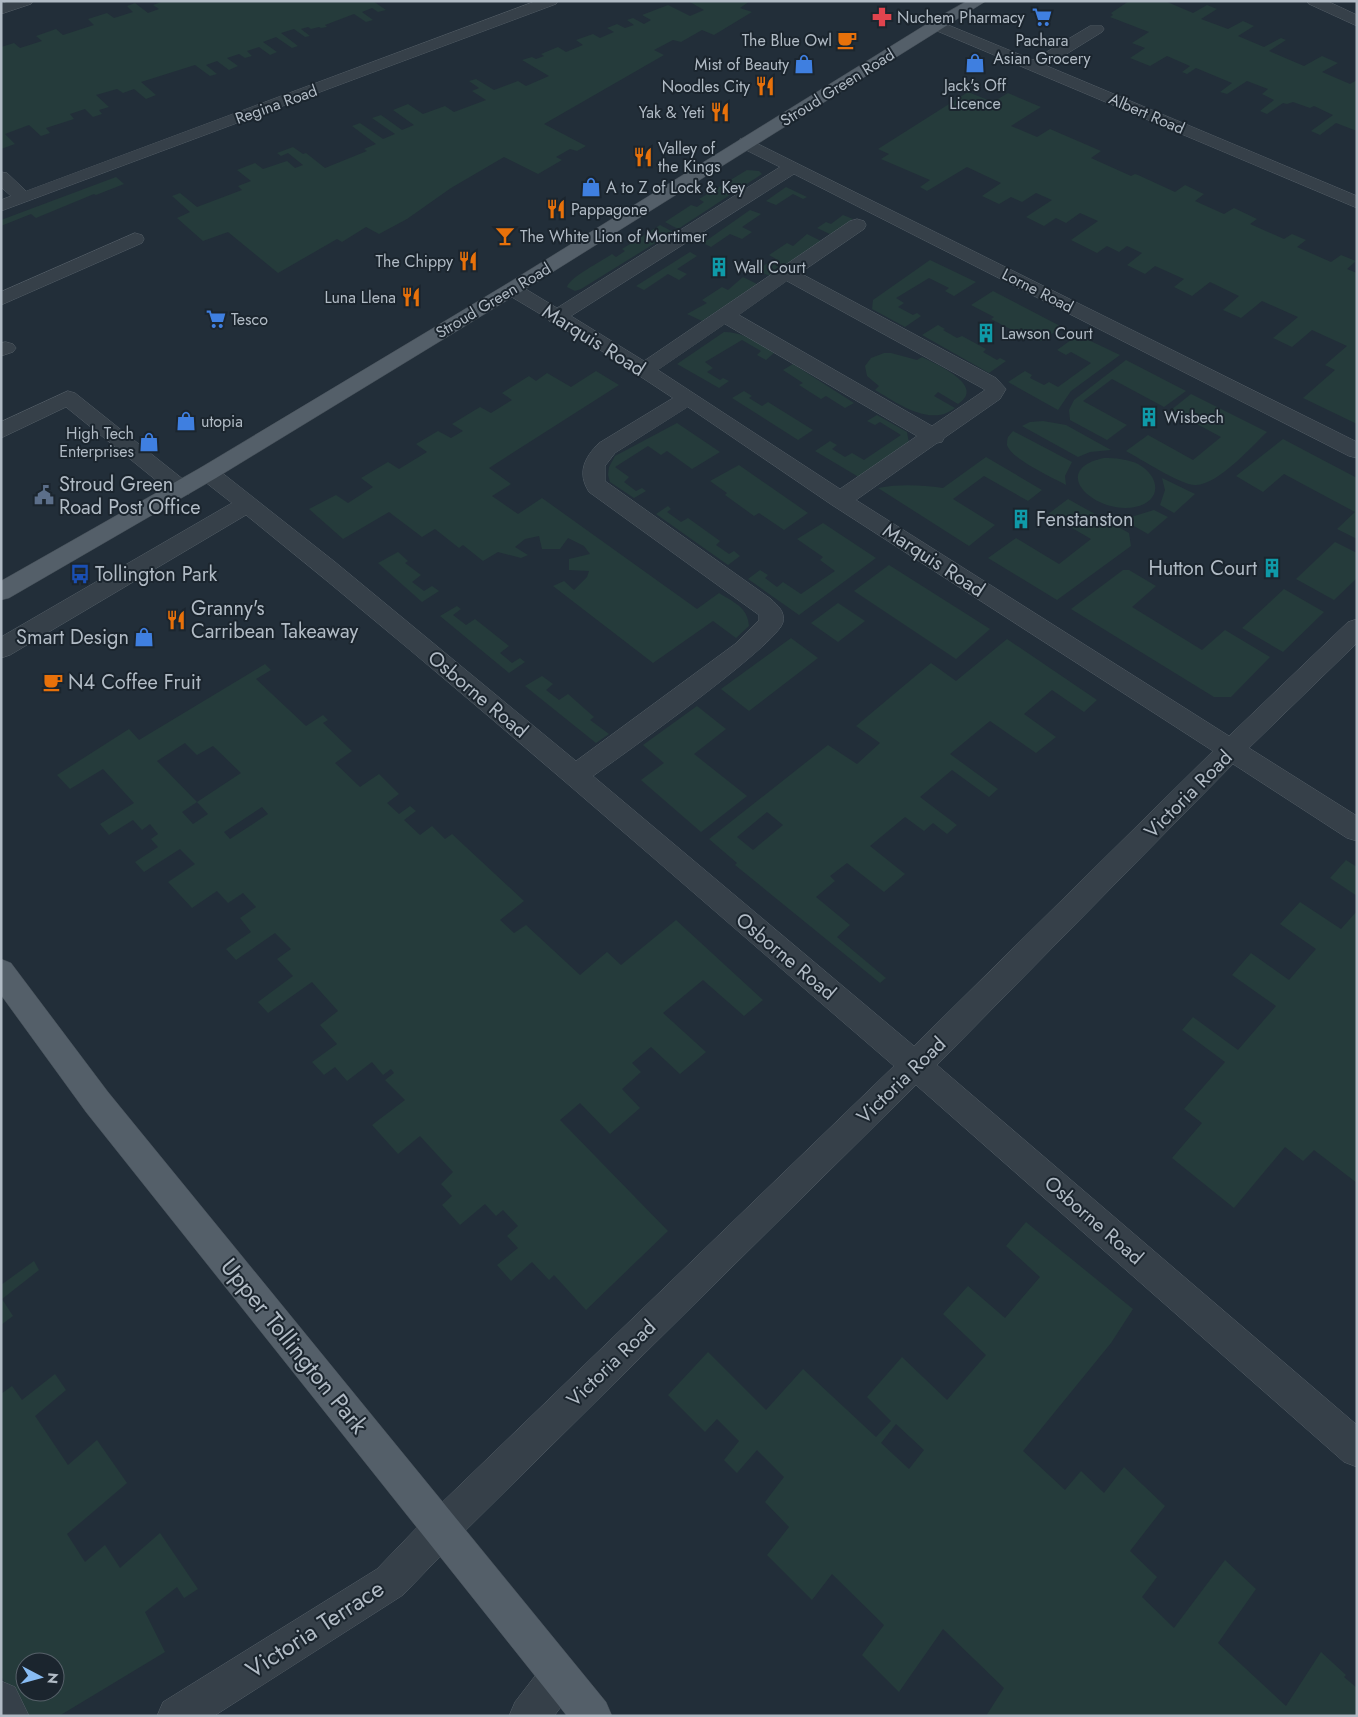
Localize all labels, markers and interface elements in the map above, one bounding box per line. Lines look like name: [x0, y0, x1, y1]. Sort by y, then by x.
pharmacy icon: Nuchem Pharmacy: [871, 6, 893, 28]
place label: Nuchem Pharmacy: [897, 6, 1026, 29]
supermarket icon: Pachara Asian Grocery: [1031, 6, 1053, 28]
place label: The Blue Owl: [742, 29, 832, 52]
cafe icon: The Blue Owl: [836, 29, 858, 51]
place label: Pachara Asian Grocery: [993, 29, 1092, 70]
street label: Stroud Green Road: [776, 43, 899, 132]
shop icon: Jack's Off Licence: [964, 52, 986, 74]
place label: Mist of Beauty: [695, 53, 790, 76]
shop icon: Mist of Beauty: [793, 53, 815, 75]
place label: Jack's Off Licence: [942, 74, 1007, 115]
place label: Noodles City: [662, 75, 751, 98]
restaurant icon: Noodles City: [754, 75, 776, 97]
street label: Regina Road: [232, 79, 320, 130]
street label: Albert Road: [1105, 87, 1188, 140]
place label: Yak & Yeti: [639, 101, 705, 124]
restaurant icon: Yak & Yeti: [709, 101, 731, 123]
place label: Valley of the Kings: [658, 137, 720, 178]
restaurant icon: Valley of the Kings: [632, 146, 654, 168]
shop icon: A to Z of Lock & Key: [580, 176, 602, 198]
place label: A to Z of Lock & Key: [606, 176, 746, 199]
restaurant icon: Pappagone: [545, 198, 567, 220]
place label: Pappagone: [571, 198, 647, 221]
bar icon: The White Lion of Mortimer: [494, 225, 516, 247]
place label: The White Lion of Mortimer: [520, 225, 707, 248]
place label: The Chippy: [376, 250, 454, 273]
restaurant icon: The Chippy: [457, 250, 479, 272]
building icon: Wall Court: [708, 256, 730, 278]
place label: Wall Court: [734, 256, 806, 279]
street label: Stroud Green Road: [431, 257, 555, 344]
street label: Lorne Road: [998, 263, 1077, 318]
place label: Luna Llena: [325, 286, 396, 309]
restaurant icon: Luna Llena: [400, 286, 422, 308]
street label: Marquis Road: [537, 297, 651, 384]
supermarket icon: Tesco: [205, 308, 227, 330]
place label: Tesco: [231, 308, 268, 331]
building icon: Lawson Court: [975, 322, 997, 344]
place label: Lawson Court: [1001, 322, 1093, 345]
building icon: Wisbech: [1138, 406, 1160, 428]
place label: Wisbech: [1164, 406, 1224, 429]
shop icon: utopia: [175, 410, 197, 432]
place label: utopia: [201, 410, 243, 433]
place label: High Tech Enterprises: [59, 422, 134, 463]
shop icon: High Tech Enterprises: [138, 431, 160, 453]
place label: Stroud Green Road Post Office: [59, 470, 201, 522]
public building icon: Stroud Green Road Post Office: [33, 484, 55, 506]
place label: Fenstanston: [1036, 505, 1133, 534]
building icon: Fenstanston: [1010, 508, 1032, 530]
street label: Marquis Road: [877, 516, 991, 604]
place label: Hutton Court: [1148, 554, 1257, 583]
building icon: Hutton Court: [1261, 557, 1283, 579]
place label: Tollington Park: [95, 560, 218, 589]
bus stop icon: Tollington Park: [69, 563, 91, 585]
place label: Granny's Carribean Takeaway: [191, 594, 358, 646]
restaurant icon: Granny's Carribean Takeaway: [165, 609, 187, 631]
place label: Smart Design: [16, 623, 129, 652]
shop icon: Smart Design: [133, 626, 155, 648]
street label: Osborne Road: [421, 644, 534, 745]
place label: N4 Coffee Fruit: [68, 668, 201, 697]
cafe icon: N4 Coffee Fruit: [42, 671, 64, 693]
street label: Victoria Road: [1138, 744, 1239, 845]
street label: Osborne Road: [729, 906, 842, 1007]
street label: Victoria Road: [850, 1030, 953, 1131]
street label: Osborne Road: [1038, 1169, 1150, 1272]
street label: Upper Tollington Park: [212, 1250, 377, 1441]
street label: Victoria Road: [560, 1313, 663, 1414]
street label: Victoria Terrace: [239, 1571, 391, 1686]
north arrow: [15, 1652, 65, 1702]
text: N: [42, 1672, 63, 1685]

